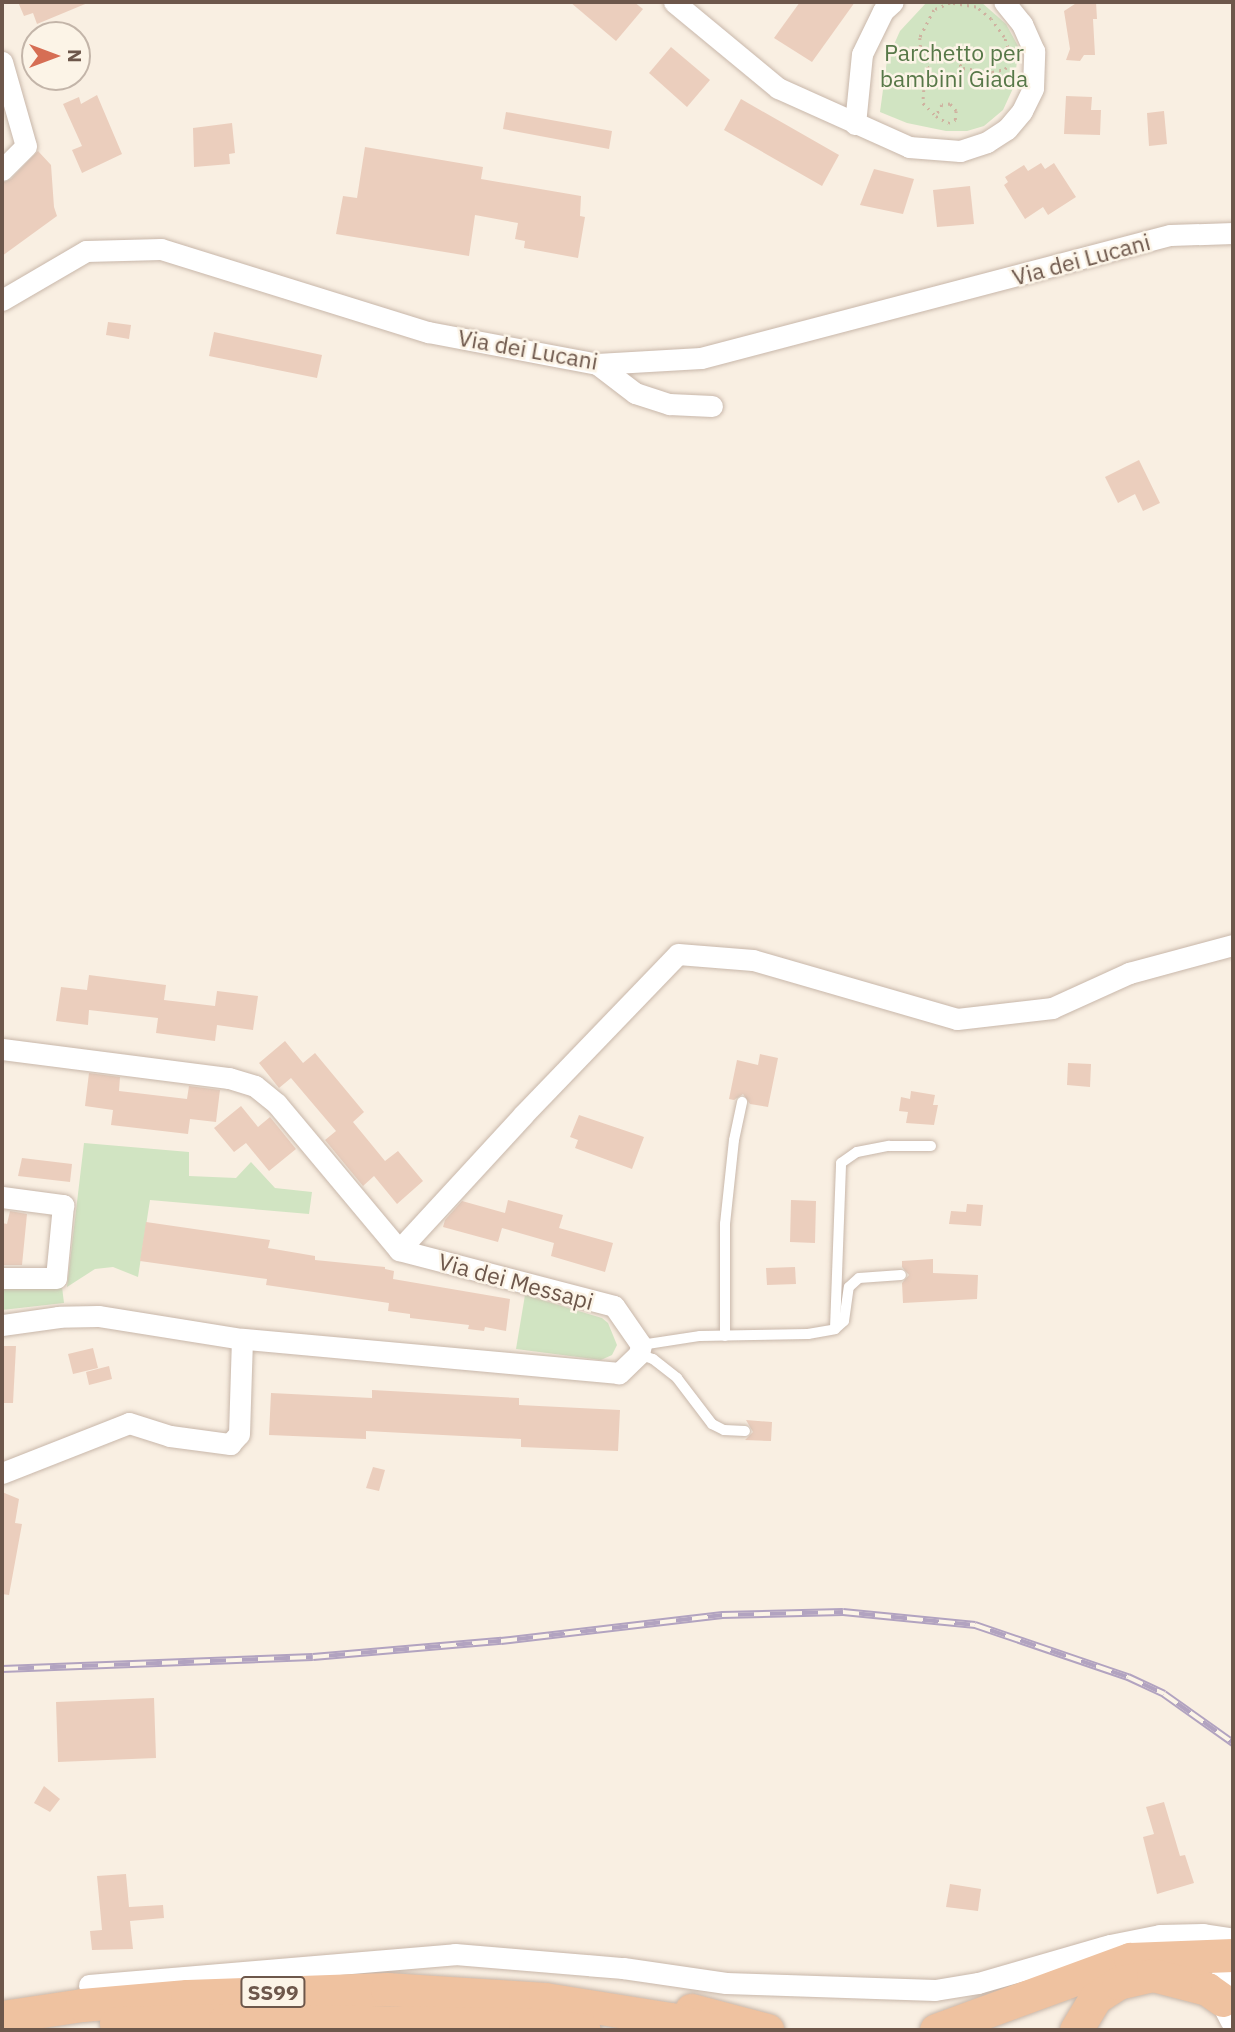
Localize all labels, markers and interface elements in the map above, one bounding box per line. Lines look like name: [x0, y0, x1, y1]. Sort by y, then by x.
north arrow: [21, 21, 91, 91]
park label: Parchetto per bambini Giada: [880, 38, 1028, 92]
text: N: [63, 49, 87, 63]
street label: Via dei Lucani: [1009, 227, 1153, 291]
street label: Via dei Lucani: [456, 323, 600, 375]
street label: Via dei Messapi: [435, 1247, 597, 1315]
road number: SS99: [240, 1974, 306, 2010]

